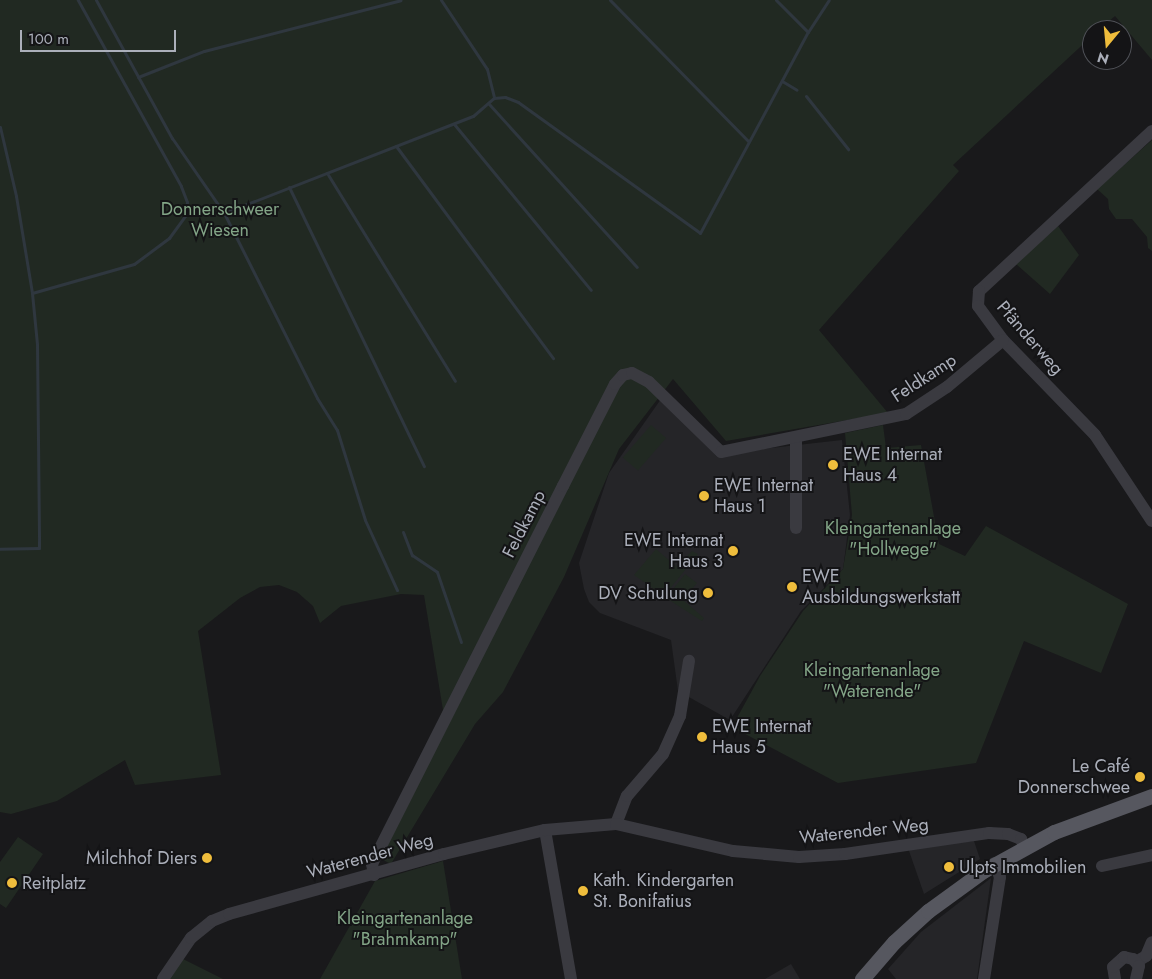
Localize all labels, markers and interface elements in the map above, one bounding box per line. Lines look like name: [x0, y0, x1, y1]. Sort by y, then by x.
scale bar: [22, 20, 179, 52]
north arrow: [1082, 20, 1132, 70]
text: 100 m: [28, 28, 69, 50]
text: N: [1095, 47, 1111, 70]
park label: Donnerschweer Wiesen: [161, 199, 279, 242]
street label: Pfänderweg: [992, 297, 1068, 379]
street label: Feldkamp: [888, 349, 960, 407]
place label: EWE Internat Haus 4: [843, 444, 942, 486]
marker: EWE Internat Haus 4: [827, 459, 839, 471]
place label: EWE Internat Haus 1: [714, 475, 813, 518]
street label: Feldkamp: [498, 487, 550, 561]
marker: EWE Internat Haus 1: [698, 490, 710, 502]
park label: Kleingartenanlage "Hollwege": [825, 518, 961, 560]
place label: EWE Internat Haus 3: [624, 530, 723, 572]
marker: EWE Internat Haus 3: [727, 545, 739, 557]
place label: EWE Ausbildungswerkstatt: [802, 566, 960, 608]
marker: EWE Ausbildungswerkstatt: [786, 581, 798, 593]
place label: DV Schulung: [598, 582, 698, 604]
marker: DV Schulung: [702, 587, 714, 599]
park label: Kleingartenanlage "Waterende": [804, 660, 940, 702]
place label: EWE Internat Haus 5: [712, 716, 811, 759]
marker: EWE Internat Haus 5: [696, 731, 708, 743]
place label: Le Café Donnerschwee: [1018, 756, 1130, 799]
marker: Le Café Donnerschwee: [1134, 771, 1146, 783]
street label: Waterender Weg: [798, 813, 930, 849]
street label: Waterender Weg: [304, 829, 436, 883]
place label: Milchhof Diers: [86, 847, 197, 869]
marker: Milchhof Diers: [201, 852, 213, 864]
place label: Ulpts Immobilien: [959, 856, 1086, 878]
marker: Ulpts Immobilien: [943, 861, 955, 873]
place label: Kath. Kindergarten St. Bonifatius: [593, 870, 734, 912]
place label: Reitplatz: [22, 872, 86, 894]
marker: Reitplatz: [6, 877, 18, 889]
marker: Kath. Kindergarten St. Bonifatius: [577, 885, 589, 897]
park label: Kleingartenanlage "Brahmkamp": [337, 908, 473, 951]

